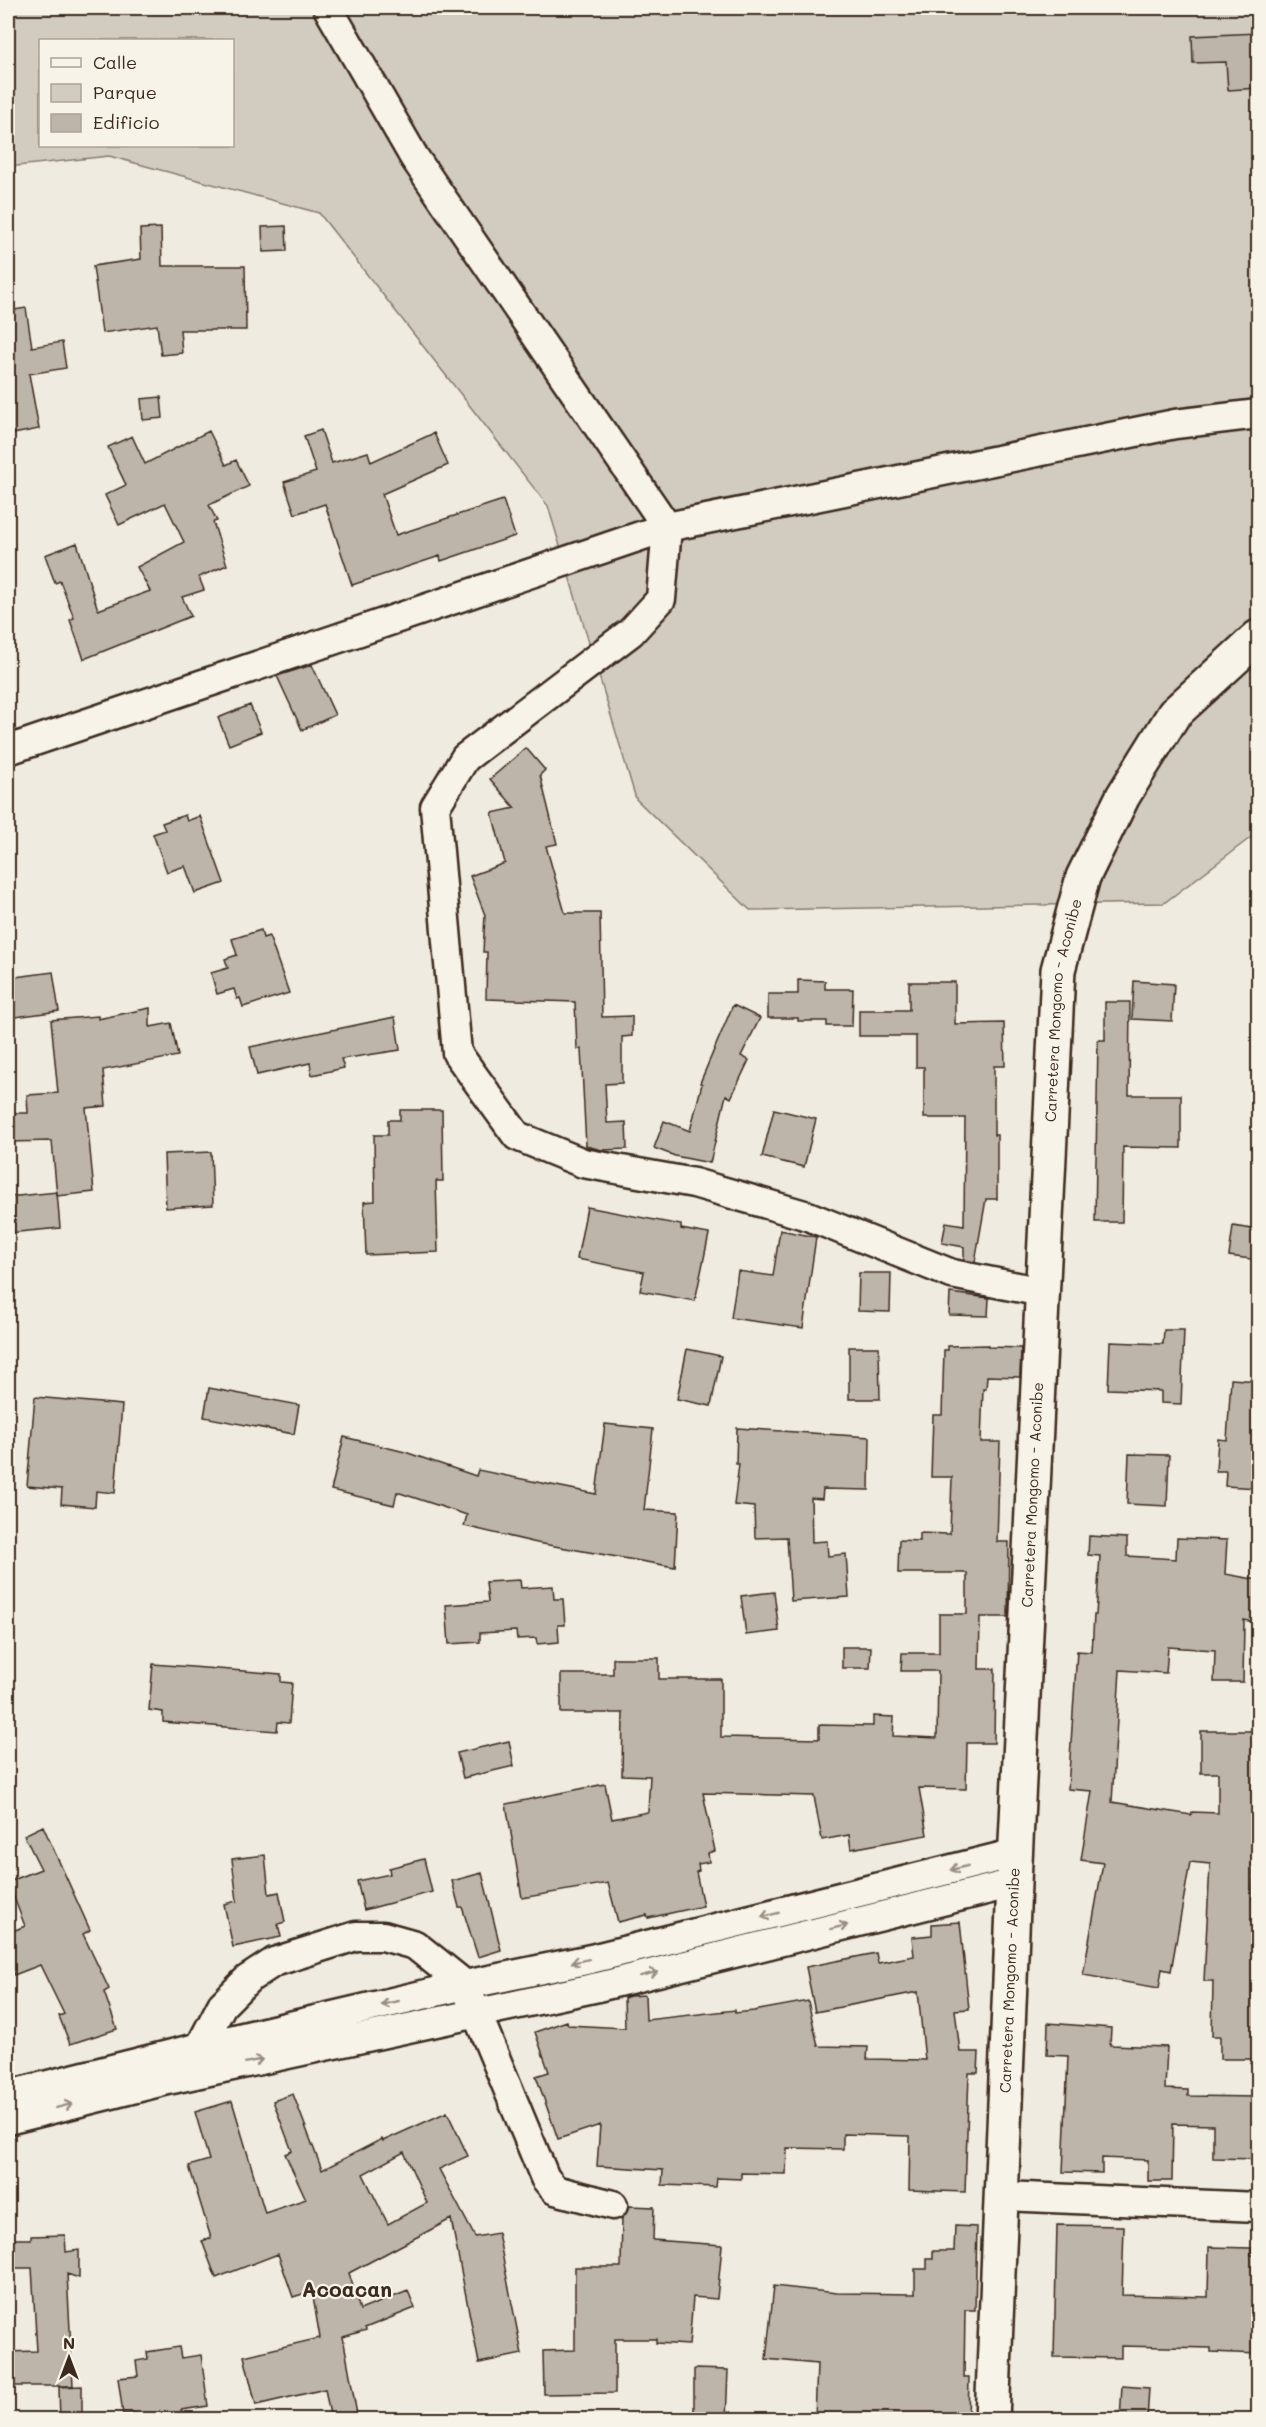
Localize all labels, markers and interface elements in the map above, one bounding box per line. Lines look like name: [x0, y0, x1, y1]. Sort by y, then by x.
legend: [39, 39, 234, 147]
text: Calle: [93, 50, 137, 74]
text: Parque: [93, 80, 157, 104]
text: Edificio: [93, 110, 160, 134]
street label: Carretera Mongomo - Aconibe: [1040, 896, 1086, 1123]
street label: Carretera Mongomo - Aconibe: [1016, 1382, 1047, 1608]
one-way arrow: [950, 1862, 969, 1874]
street label: Carretera Mongomo - Aconibe: [994, 1867, 1024, 2093]
one-way arrow: [760, 1909, 779, 1921]
one-way arrow: [829, 1920, 848, 1932]
one-way arrow: [571, 1956, 590, 1968]
one-way arrow: [640, 1968, 659, 1979]
one-way arrow: [380, 1997, 399, 2009]
one-way arrow: [244, 2055, 263, 2067]
one-way arrow: [54, 2100, 73, 2112]
district label: Acoacan: [302, 2275, 392, 2302]
north arrow: [39, 2328, 99, 2388]
text: N: [63, 2332, 75, 2353]

